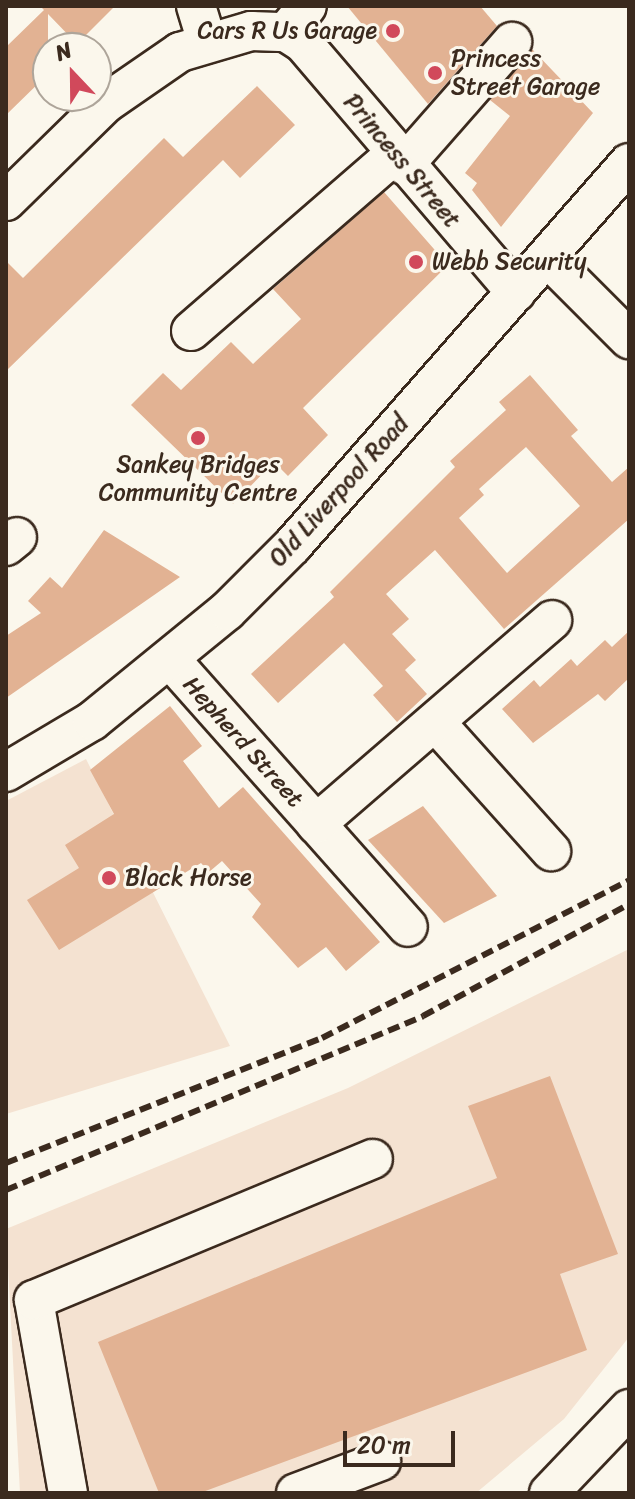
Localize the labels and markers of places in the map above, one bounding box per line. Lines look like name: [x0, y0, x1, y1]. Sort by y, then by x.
place label: Cars R Us Garage: [196, 17, 377, 45]
marker: Cars R Us Garage: [384, 22, 402, 40]
place label: Princess Street Garage: [451, 45, 600, 101]
marker: Princess Street Garage: [426, 64, 444, 82]
place label: Webb Security: [432, 248, 586, 276]
marker: Webb Security: [407, 253, 425, 271]
marker: Sankey Bridges Community Centre: [189, 429, 207, 447]
place label: Sankey Bridges Community Centre: [99, 451, 297, 507]
place label: Black Horse: [125, 864, 252, 892]
marker: Black Horse: [100, 869, 118, 887]

